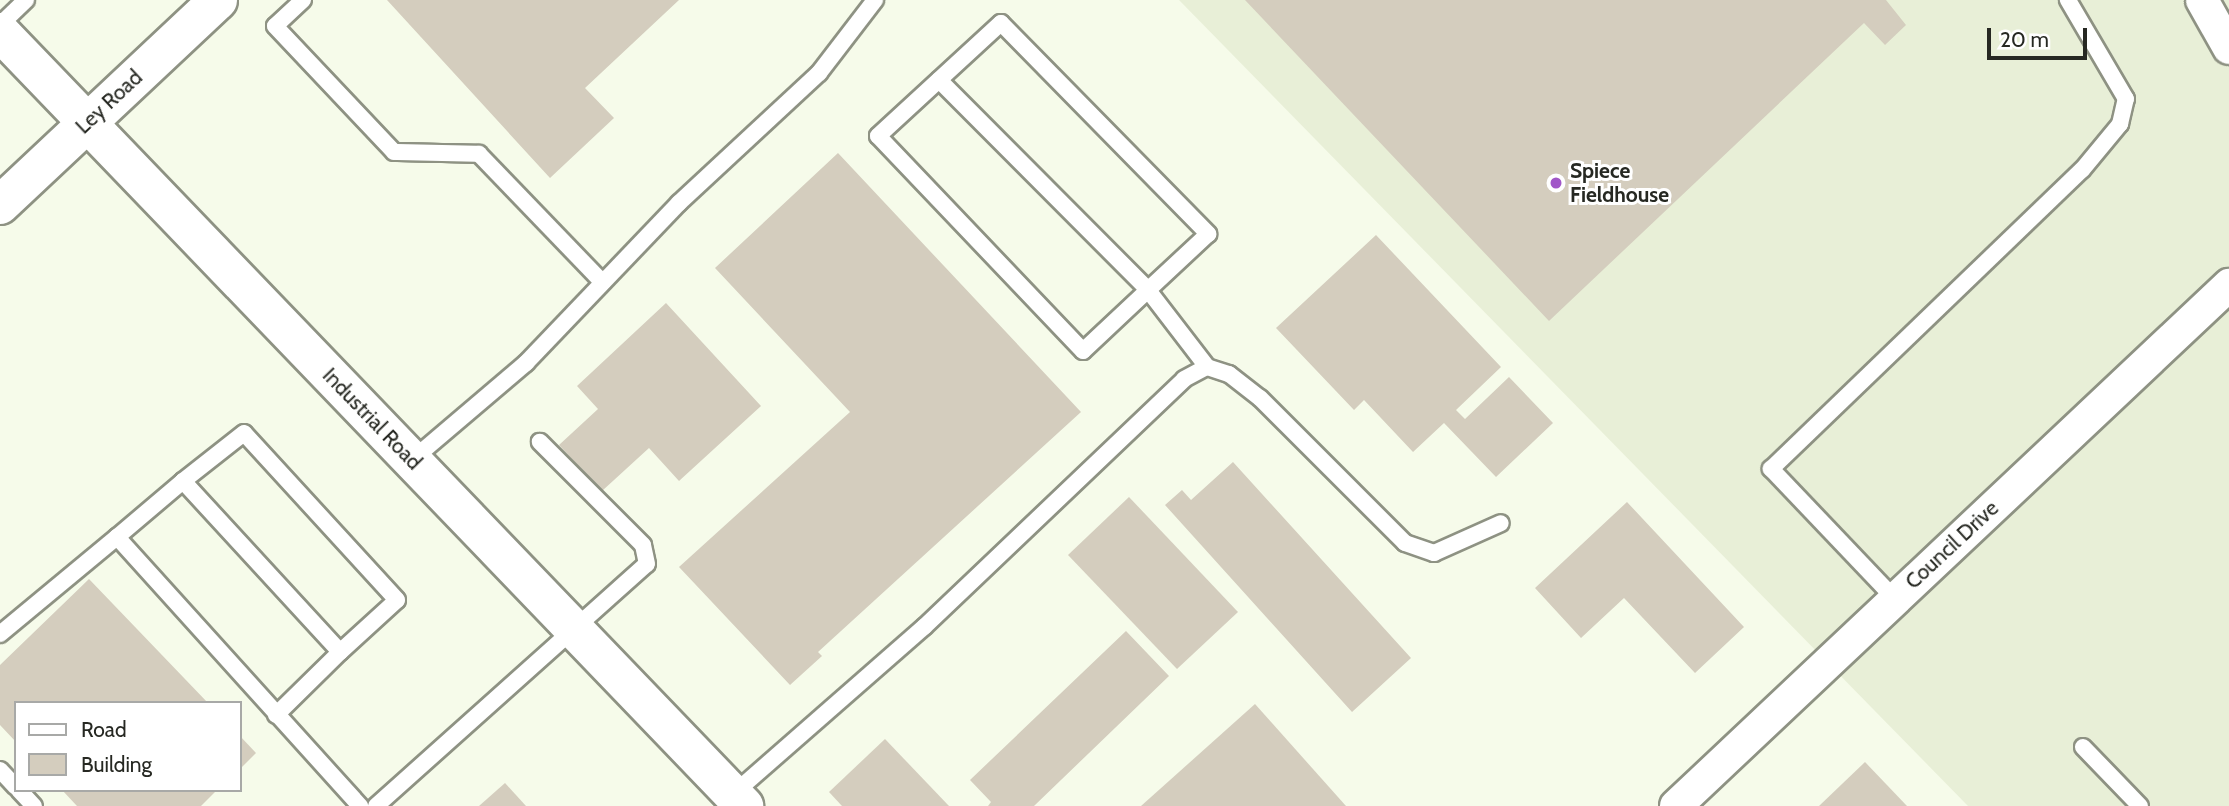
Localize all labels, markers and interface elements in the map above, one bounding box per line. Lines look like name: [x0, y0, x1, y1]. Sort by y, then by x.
scale bar: [1991, 14, 2091, 58]
text: 20 m: [2000, 27, 2049, 52]
street label: Ley Road: [70, 65, 148, 139]
place label: Spiece Fieldhouse: [1570, 158, 1669, 208]
marker: Spiece Fieldhouse: [1548, 175, 1564, 191]
street label: Industrial Road: [317, 363, 427, 475]
street label: Council Drive: [1900, 496, 2004, 594]
legend: [14, 701, 242, 792]
text: Road: [81, 717, 127, 742]
text: Building: [81, 752, 152, 777]

